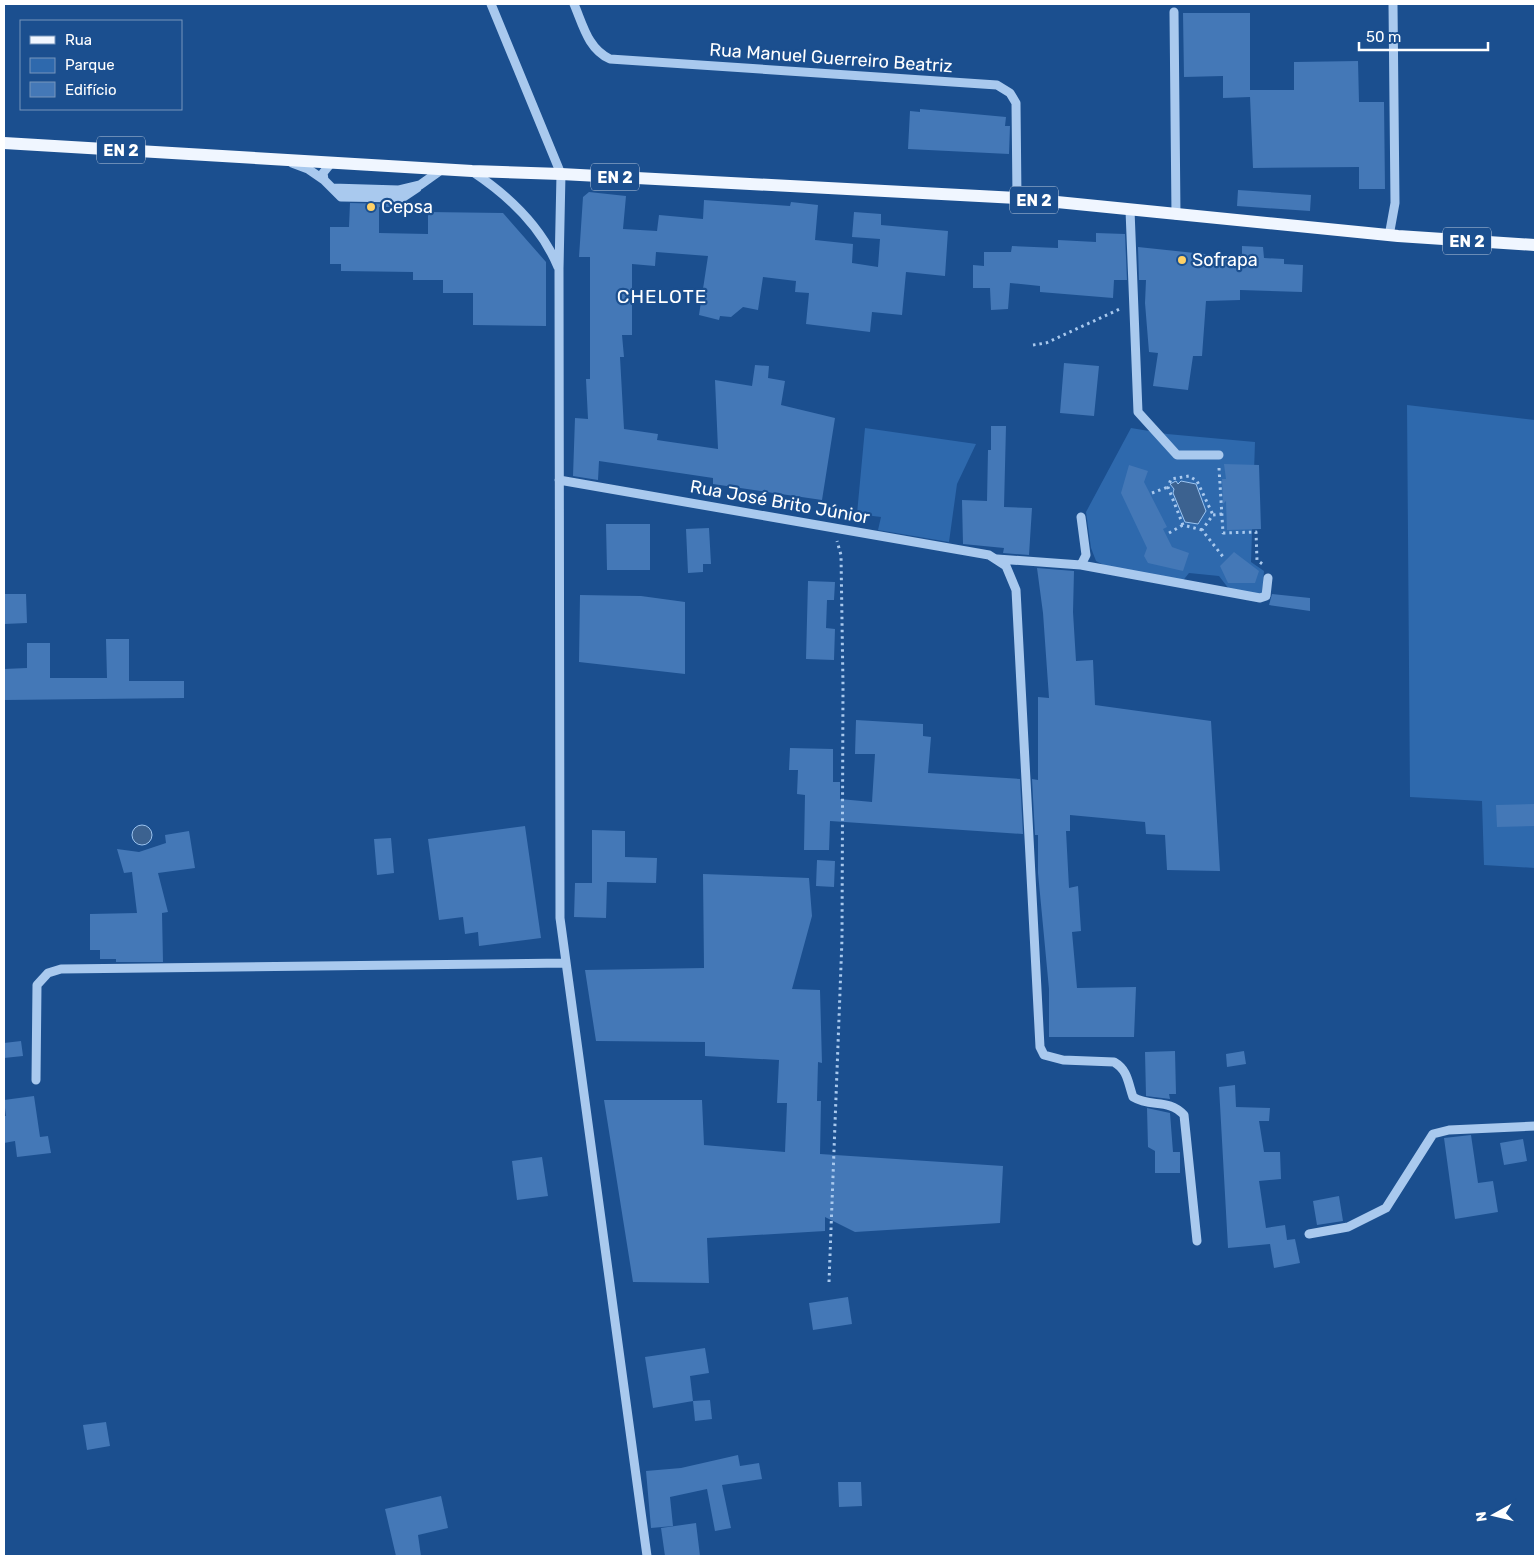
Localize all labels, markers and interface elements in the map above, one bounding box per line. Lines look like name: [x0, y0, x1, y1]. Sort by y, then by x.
legend: [20, 20, 182, 110]
scale bar: [1359, 20, 1488, 52]
text: 50 m: [1366, 28, 1401, 46]
text: Rua: [65, 31, 92, 49]
street label: Rua Manuel Guerreiro Beatriz: [709, 39, 953, 77]
text: Parque: [65, 56, 115, 74]
text: Edifício: [65, 81, 117, 99]
road number: EN 2: [97, 136, 145, 164]
road number: EN 2: [591, 163, 639, 190]
road number: EN 2: [1010, 186, 1058, 214]
place label: Cepsa: [381, 196, 433, 218]
marker: Cepsa: [365, 201, 377, 213]
road number: EN 2: [1443, 228, 1491, 255]
place label: Sofrapa: [1192, 249, 1258, 271]
marker: Sofrapa: [1176, 254, 1188, 266]
district label: CHELOTE: [617, 285, 707, 308]
street label: Rua José Brito Júnior: [688, 475, 872, 529]
north arrow: [1469, 1490, 1519, 1540]
text: N: [1473, 1511, 1491, 1523]

